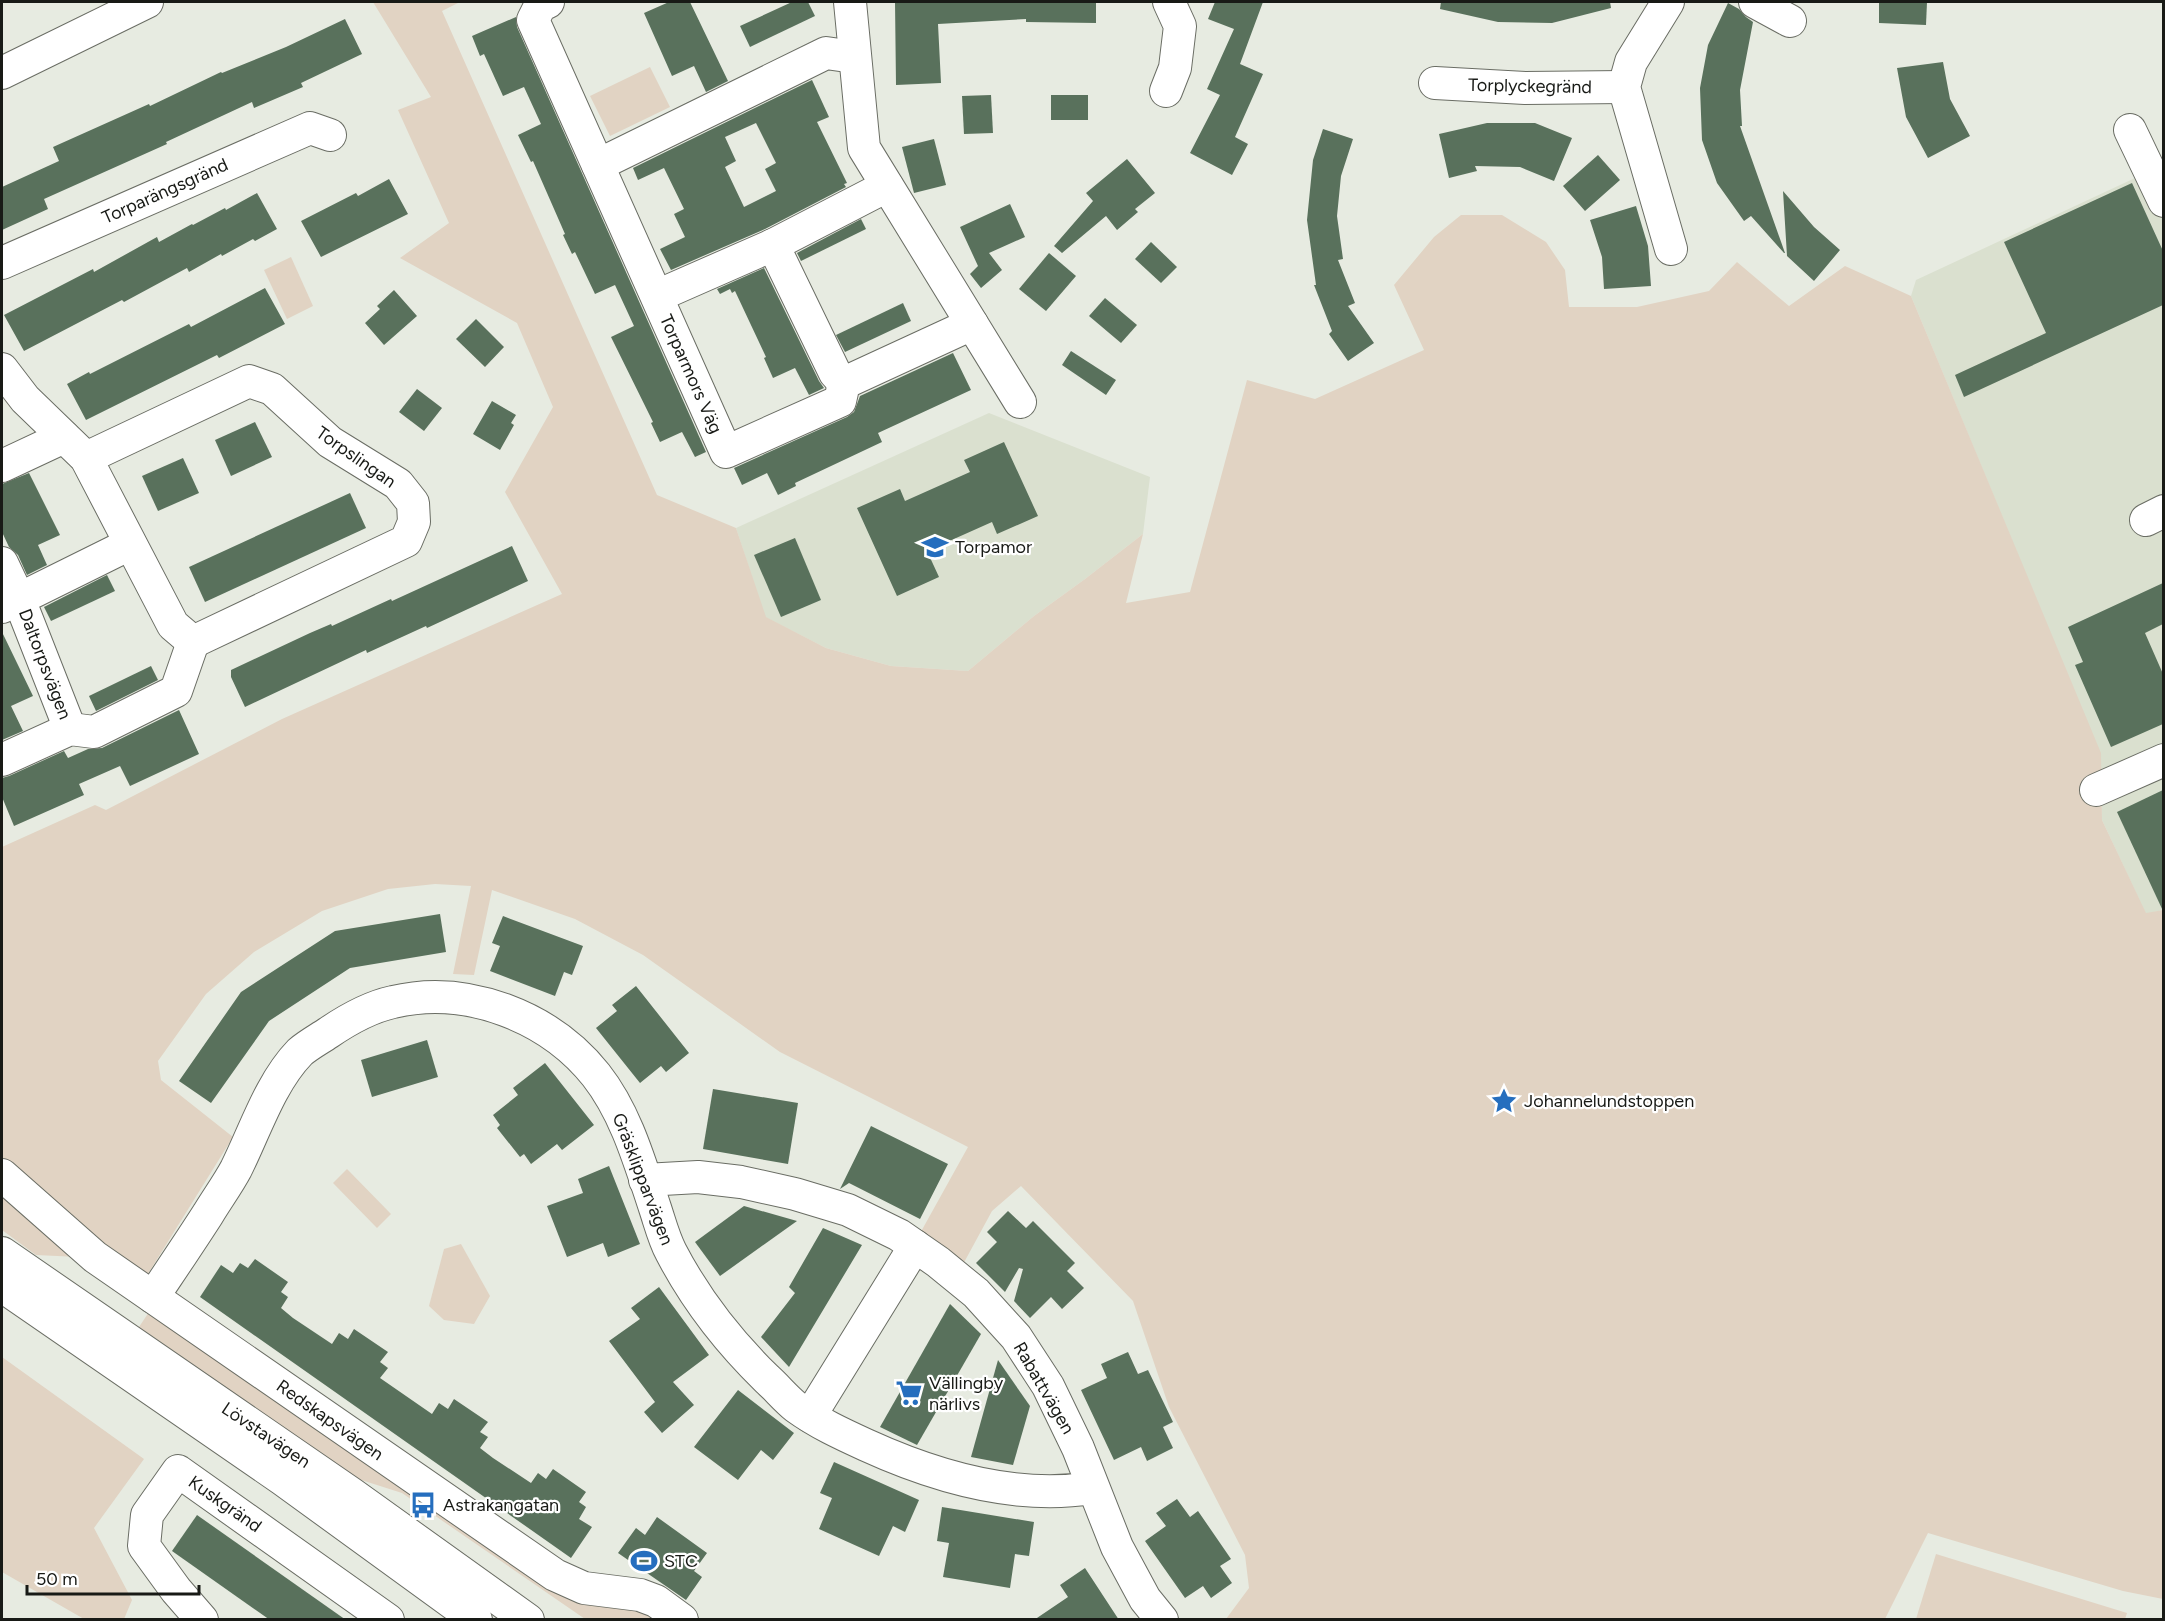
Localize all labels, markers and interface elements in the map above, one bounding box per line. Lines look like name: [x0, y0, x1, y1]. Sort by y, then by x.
street label: Torplyckegränd: [1468, 74, 1592, 98]
street label: Torparängsgränd: [98, 153, 232, 229]
street label: Torparmors Väg: [655, 311, 727, 437]
street label: Torpslingan: [312, 422, 400, 492]
school or university icon: Torpamor: [920, 532, 950, 562]
place label: Torpamor: [955, 536, 1032, 558]
street label: Daltorpsvägen: [14, 606, 76, 722]
place icon: Johannelundstoppen: [1489, 1086, 1519, 1116]
place label: Johannelundstoppen: [1524, 1090, 1694, 1112]
street label: Gräsklipparvägen: [608, 1110, 678, 1248]
street label: Rabattvägen: [1009, 1338, 1079, 1438]
place label: Vällingby närlivs: [929, 1372, 1004, 1415]
street label: Redskapsvägen: [272, 1375, 388, 1465]
supermarket icon: Vällingby närlivs: [894, 1378, 924, 1408]
street label: Lövstavägen: [218, 1397, 314, 1473]
street label: Kuskgränd: [184, 1471, 266, 1537]
bus stop icon: Astrakangatan: [408, 1490, 438, 1520]
place label: Astrakangatan: [443, 1494, 559, 1516]
sports icon: STC: [629, 1546, 659, 1576]
place label: STC: [664, 1550, 698, 1572]
scale bar: [27, 1558, 200, 1596]
text: 50 m: [36, 1568, 78, 1590]

